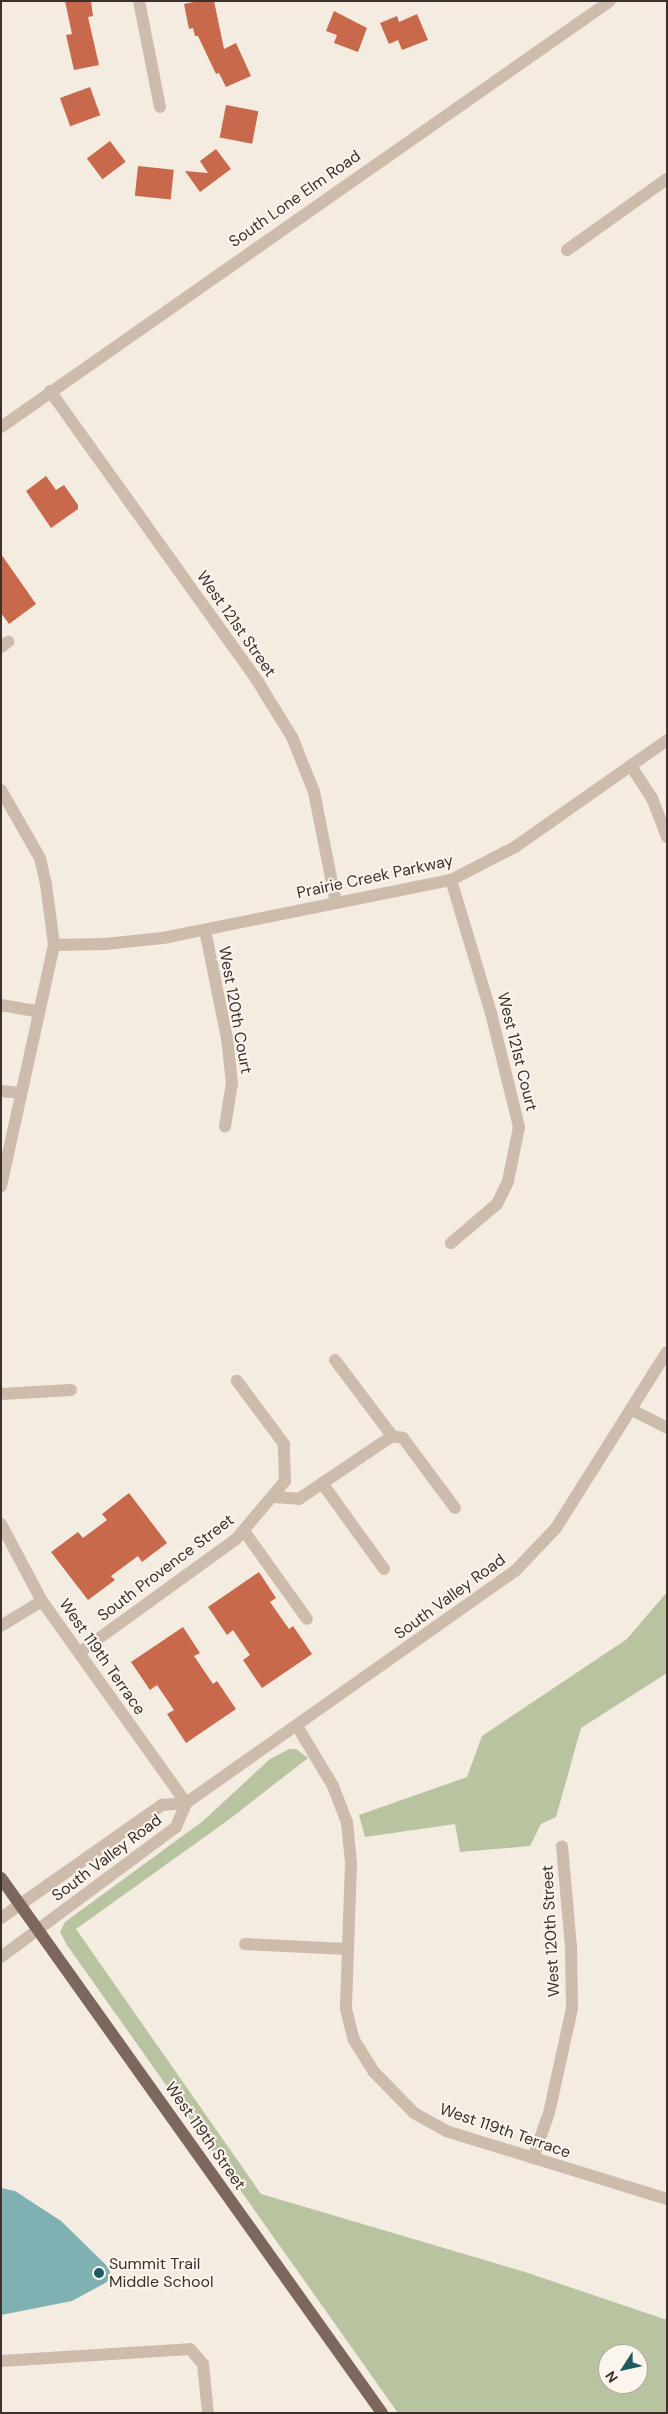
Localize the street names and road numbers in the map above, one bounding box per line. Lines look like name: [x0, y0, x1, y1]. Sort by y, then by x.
street label: South Lone Elm Road: [226, 146, 364, 252]
street label: West 121st Street: [192, 567, 280, 681]
street label: Prairie Creek Parkway: [295, 851, 455, 903]
street label: West 120th Court: [214, 945, 256, 1075]
street label: West 121st Court: [493, 991, 541, 1113]
street label: South Provence Street: [94, 1510, 238, 1626]
street label: South Valley Road: [391, 1550, 509, 1644]
street label: West 119th Terrace: [55, 1595, 149, 1719]
street label: South Valley Road: [48, 1810, 166, 1906]
street label: West 120th Street: [538, 1865, 564, 1997]
street label: West 119th Street: [161, 2078, 249, 2194]
street label: West 119th Terrace: [437, 2100, 573, 2162]

